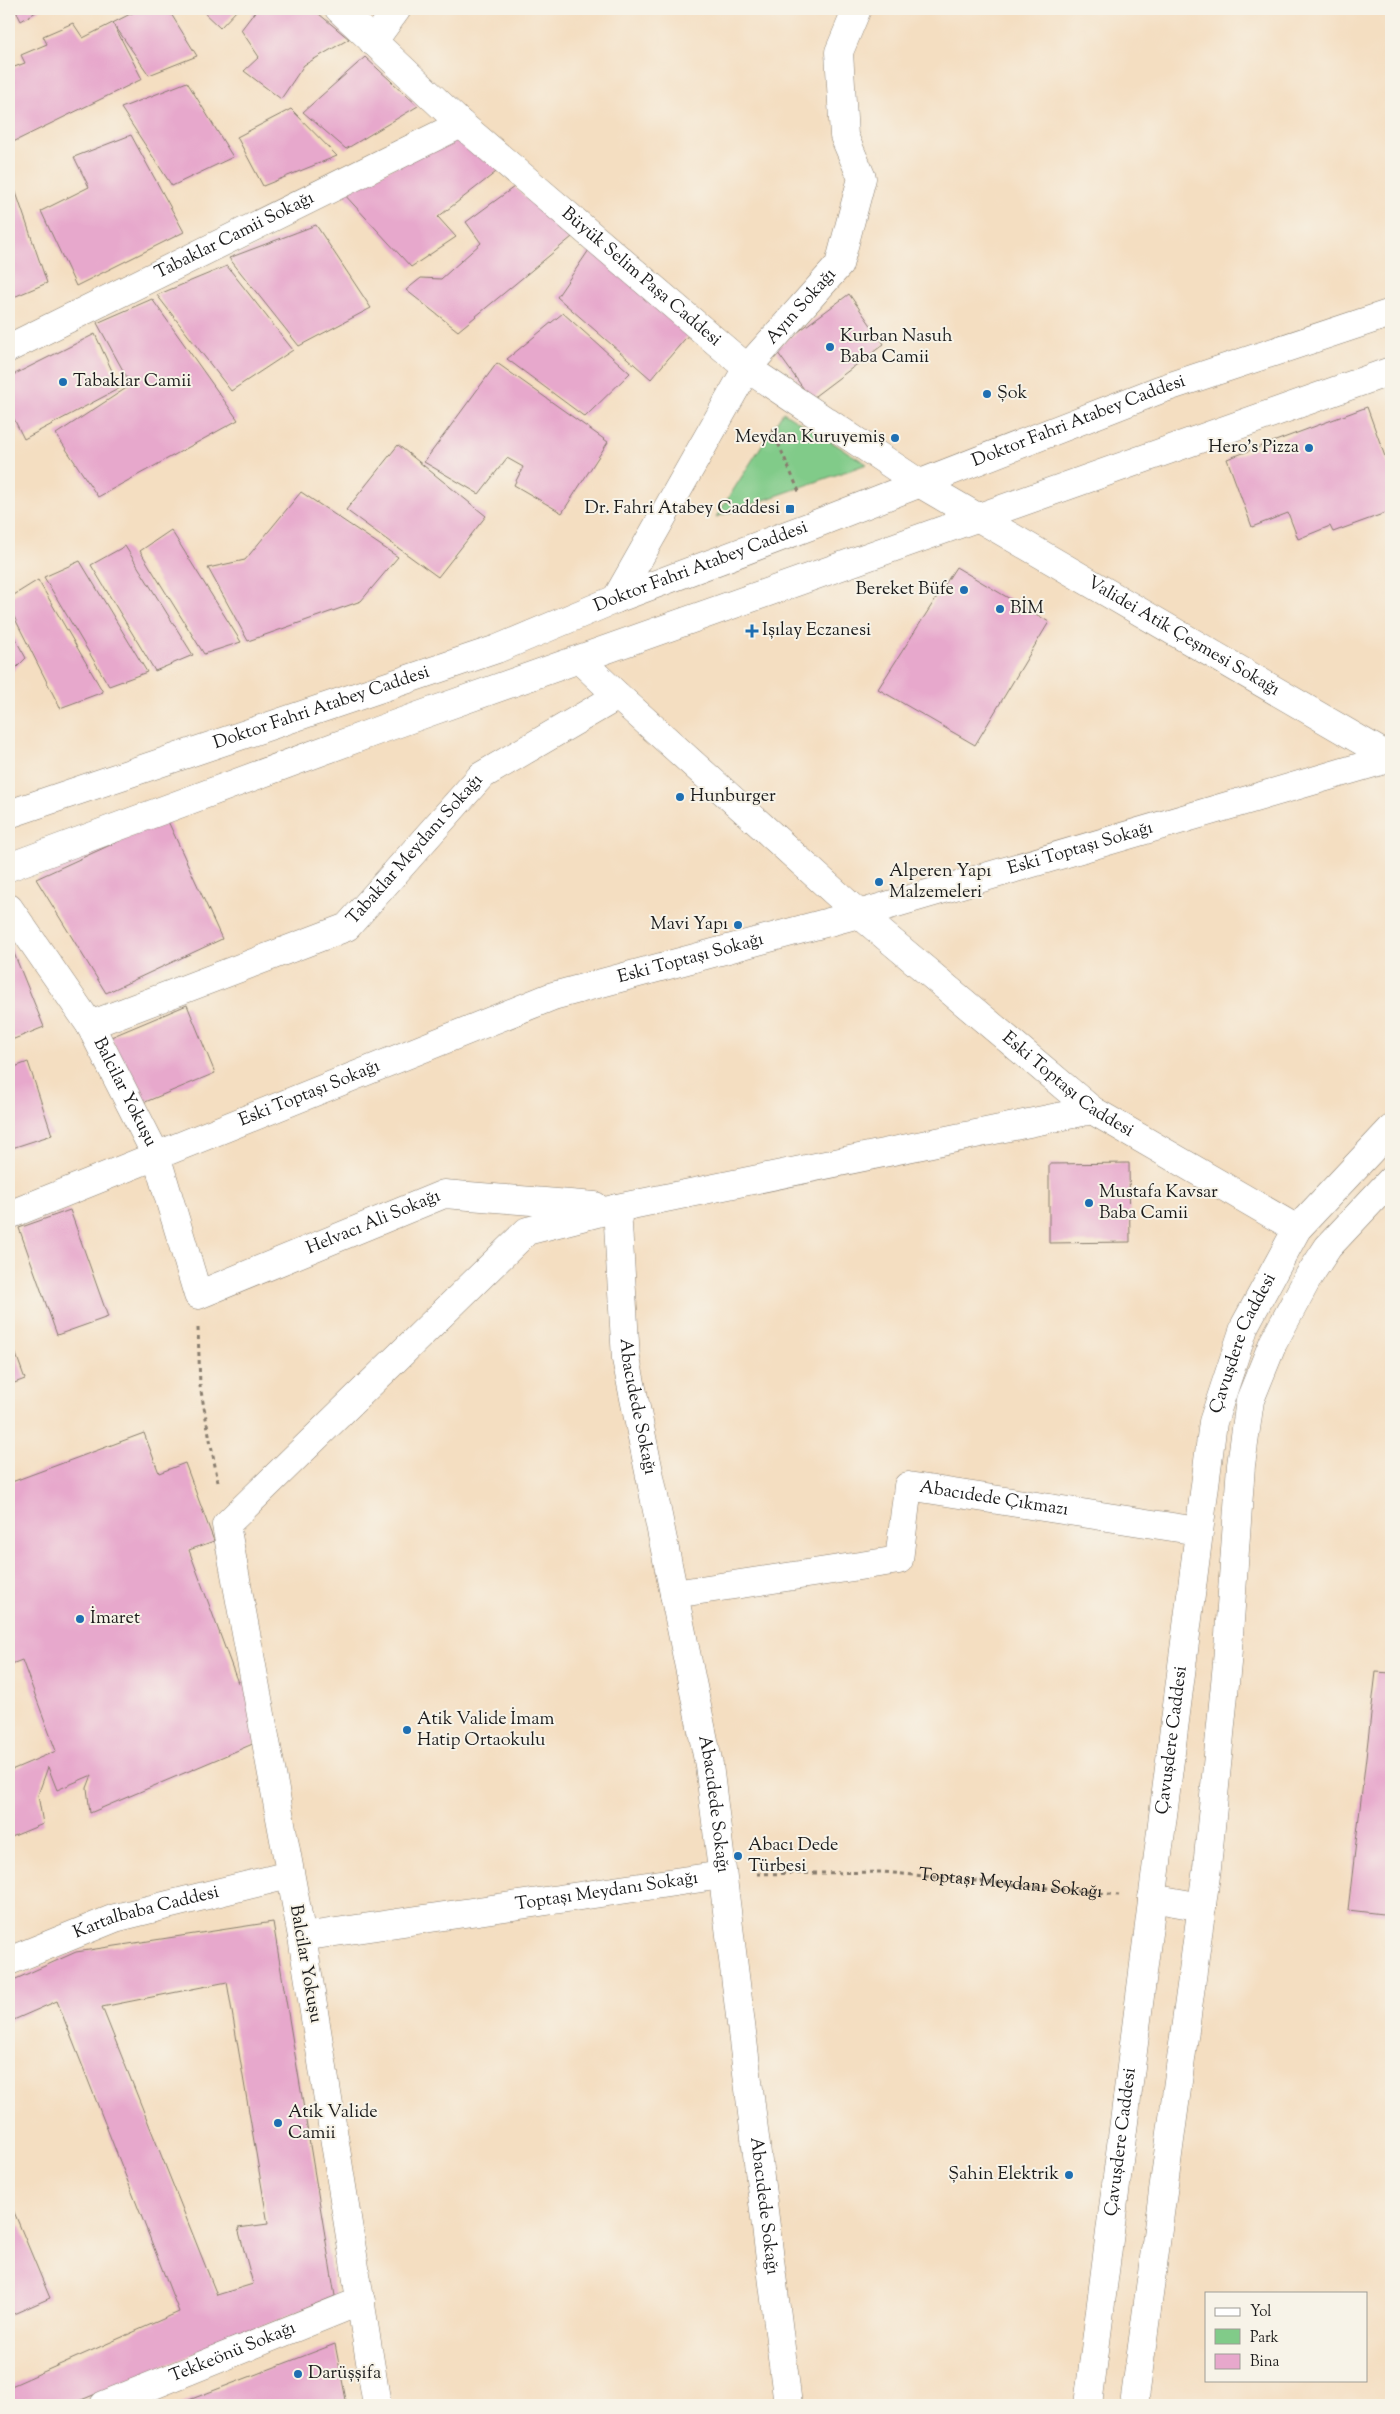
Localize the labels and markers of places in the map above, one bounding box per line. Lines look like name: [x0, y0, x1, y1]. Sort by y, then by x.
place label: Kurban Nasuh Baba Camii: [840, 324, 953, 371]
marker: Kurban Nasuh Baba Camii: [824, 341, 836, 353]
place label: Tabaklar Camii: [73, 369, 191, 395]
marker: Tabaklar Camii: [57, 376, 69, 388]
place label: Şok: [997, 381, 1027, 407]
marker: Şok: [981, 388, 993, 400]
place label: Meydan Kuruyemiş: [735, 425, 885, 451]
marker: Meydan Kuruyemiş: [889, 432, 901, 444]
place label: Hero's Pizza: [1208, 435, 1299, 461]
marker: Hero's Pizza: [1303, 442, 1315, 454]
place label: Dr. Fahri Atabey Caddesi: [584, 496, 780, 522]
marker: Dr. Fahri Atabey Caddesi: [784, 503, 796, 515]
place label: Bereket Büfe: [856, 577, 954, 603]
marker: Bereket Büfe: [958, 584, 970, 596]
place label: BİM: [1010, 596, 1044, 622]
marker: BİM: [994, 603, 1006, 615]
place label: Işılay Eczanesi: [762, 618, 871, 644]
marker: Işılay Eczanesi: [746, 625, 758, 637]
place label: Hunburger: [690, 784, 776, 810]
marker: Hunburger: [674, 791, 686, 803]
place label: Alperen Yapı Malzemeleri: [889, 859, 991, 906]
marker: Alperen Yapı Malzemeleri: [873, 876, 885, 888]
place label: Mavi Yapı: [650, 912, 728, 938]
marker: Mavi Yapı: [732, 919, 744, 931]
place label: Mustafa Kavsar Baba Camii: [1099, 1180, 1218, 1227]
marker: Mustafa Kavsar Baba Camii: [1083, 1197, 1095, 1209]
place label: İmaret: [90, 1606, 140, 1632]
marker: İmaret: [74, 1613, 86, 1625]
place label: Atik Valide İmam Hatip Ortaokulu: [417, 1707, 554, 1754]
marker: Atik Valide İmam Hatip Ortaokulu: [401, 1724, 413, 1736]
place label: Abacı Dede Türbesi: [748, 1833, 838, 1880]
marker: Abacı Dede Türbesi: [732, 1850, 744, 1862]
place label: Atik Valide Camii: [288, 2100, 378, 2147]
marker: Atik Valide Camii: [272, 2117, 284, 2129]
place label: Şahin Elektrik: [948, 2162, 1059, 2188]
marker: Şahin Elektrik: [1063, 2169, 1075, 2181]
place label: Darüşşifa: [308, 2361, 381, 2387]
marker: Darüşşifa: [292, 2368, 304, 2380]

